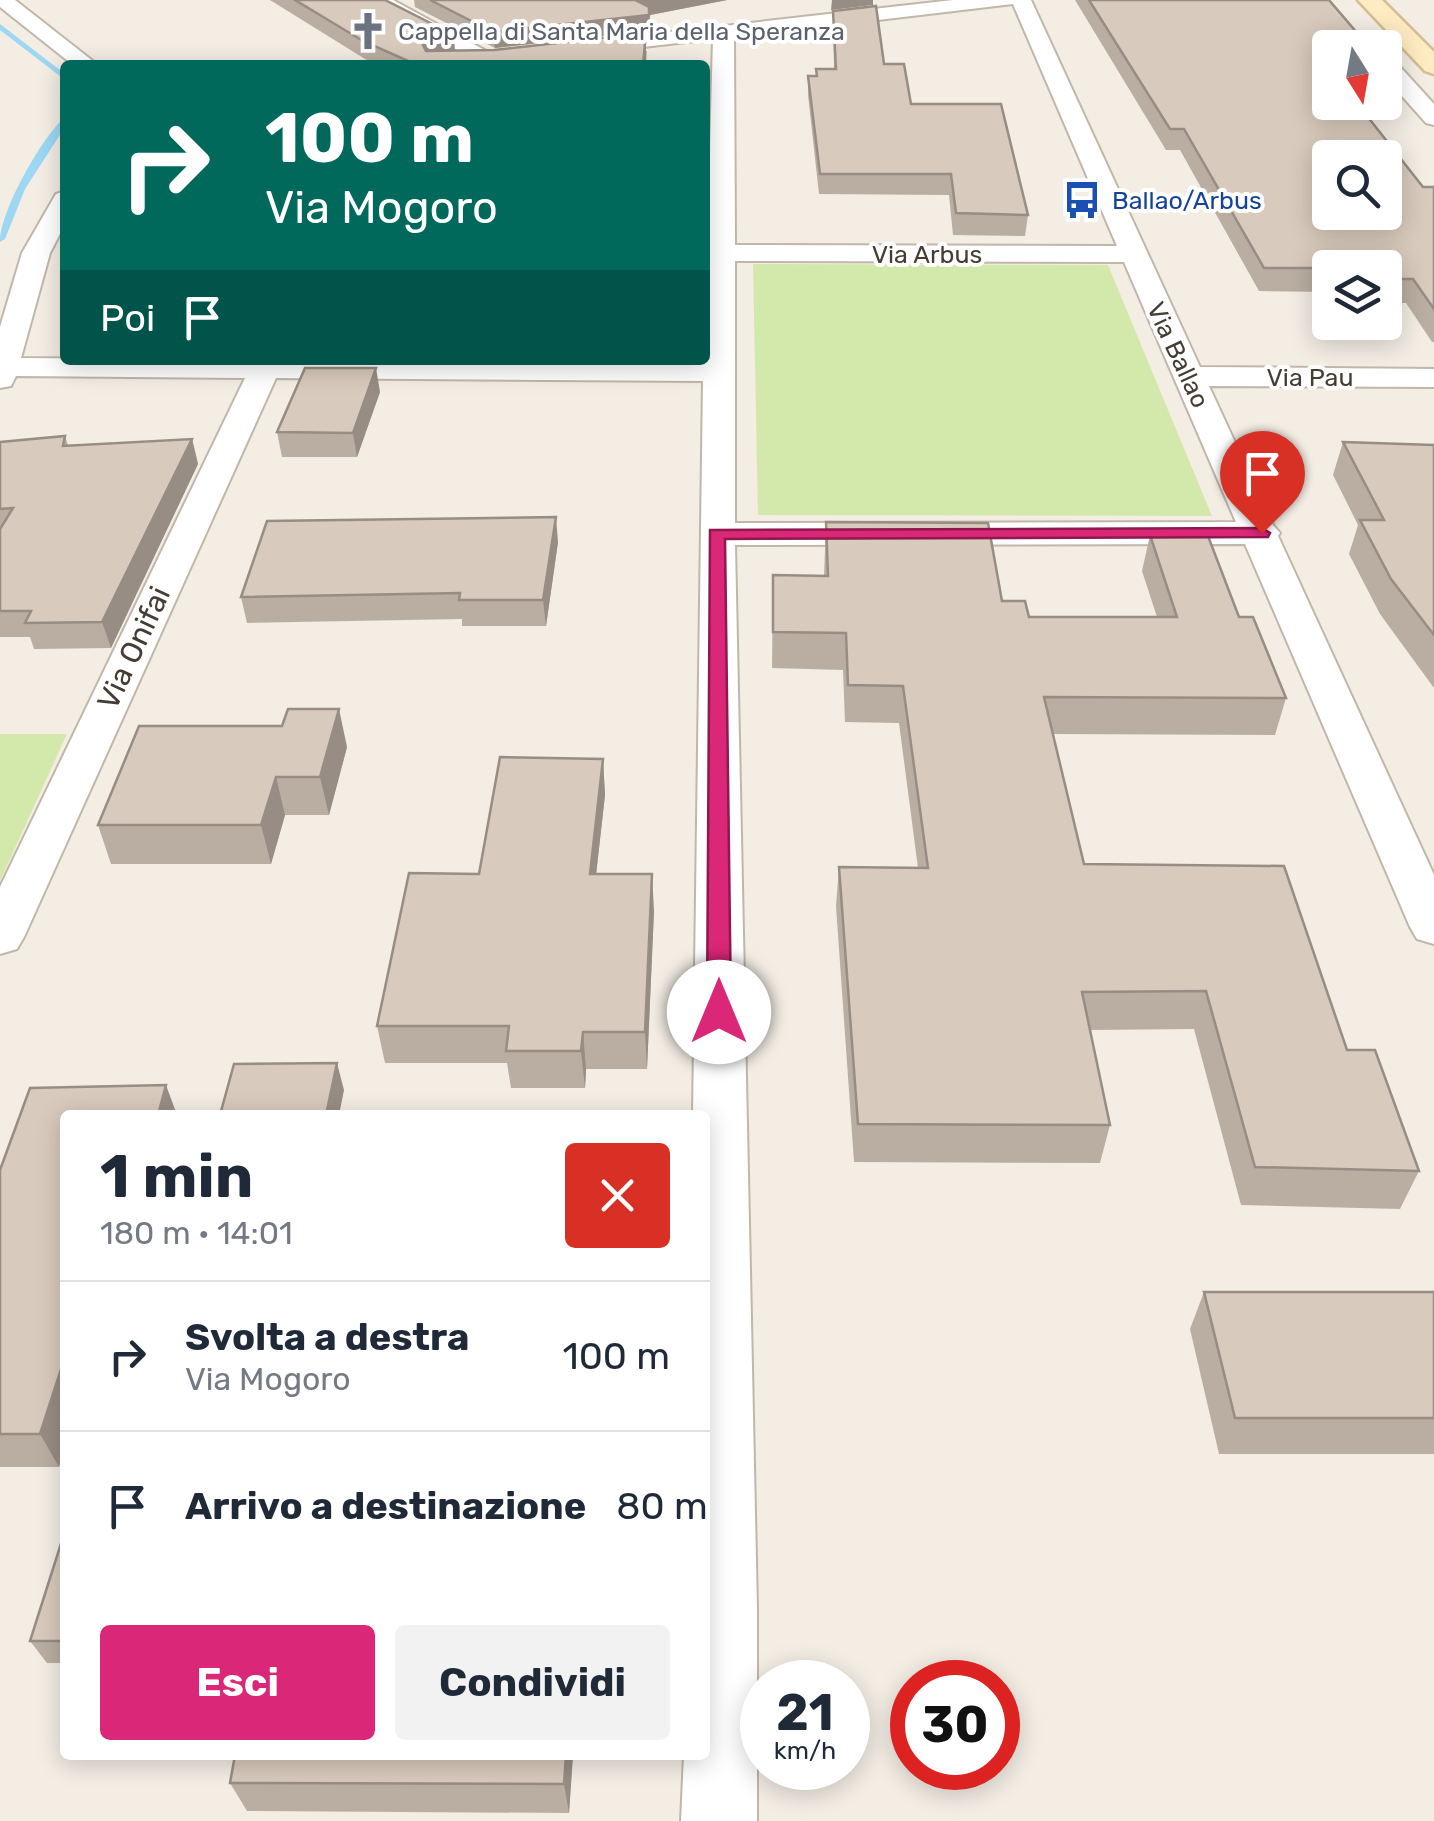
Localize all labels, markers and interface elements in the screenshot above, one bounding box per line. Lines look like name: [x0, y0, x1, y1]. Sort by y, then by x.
church icon: Cappella di Santa Maria della Speranza: [347, 10, 389, 52]
place label: Cappella di Santa Maria della Speranza: [398, 17, 845, 46]
north arrow: [1312, 30, 1402, 120]
map controls: [1312, 30, 1402, 340]
text: 100 m: [265, 97, 474, 180]
icon: right: [100, 100, 230, 230]
button: search: [1312, 140, 1402, 230]
bus stop icon: Ballao/Arbus: [1061, 179, 1103, 221]
text: Via Mogoro: [265, 181, 498, 234]
place label: Ballao/Arbus: [1112, 186, 1262, 215]
street label: Via Arbus: [872, 240, 982, 269]
button: layers: [1312, 250, 1402, 340]
icon: arrive: [175, 290, 230, 345]
text: Poi: [100, 295, 155, 341]
street label: Via Ballao: [1141, 298, 1215, 412]
street label: Via Pau: [1267, 363, 1353, 392]
pin: [1220, 431, 1305, 534]
icon: arrive: [1235, 446, 1290, 501]
street label: Via Onifai: [90, 581, 178, 715]
position arrow: [667, 960, 771, 1064]
text: 1 min: [100, 1141, 253, 1212]
button: close: [565, 1143, 670, 1248]
text: 180 m · 14:01: [100, 1214, 293, 1252]
text: Svolta a destra: [185, 1314, 469, 1360]
icon: right: [100, 1329, 155, 1384]
text: 100 m: [562, 1333, 670, 1379]
text: Via Mogoro: [185, 1360, 351, 1398]
icon: arrive: [100, 1479, 155, 1534]
text: Arrivo a destinazione: [185, 1483, 586, 1529]
text: 80 m: [616, 1483, 708, 1529]
button: Esci: [100, 1625, 375, 1740]
button: Condividi: [395, 1625, 670, 1740]
speed limit sign: 30: [890, 1660, 1020, 1790]
text: 21: [776, 1683, 834, 1743]
text: km/h: [774, 1736, 836, 1765]

